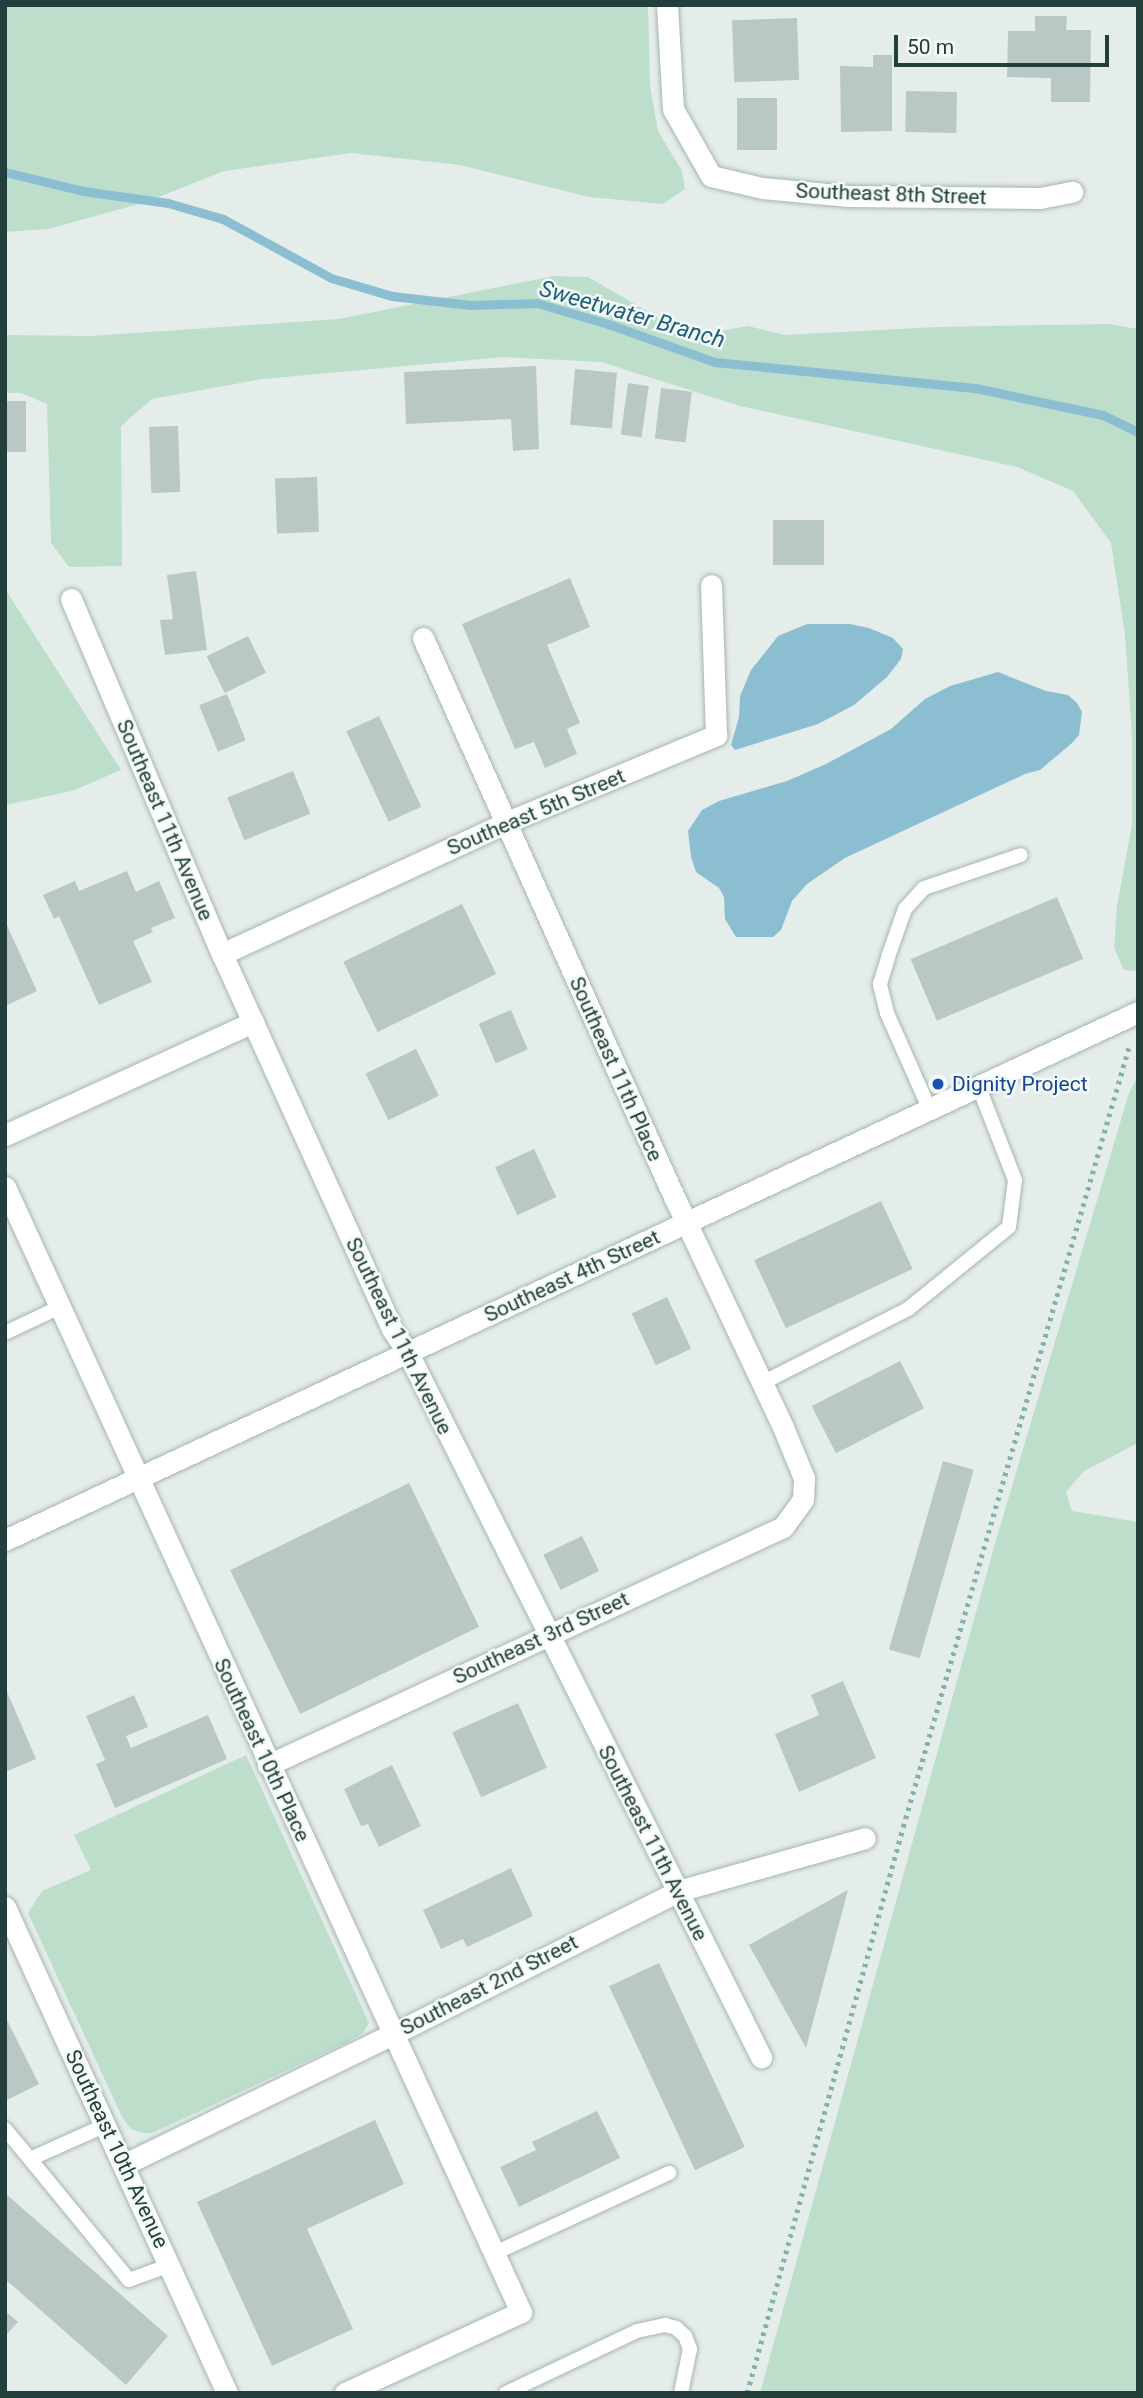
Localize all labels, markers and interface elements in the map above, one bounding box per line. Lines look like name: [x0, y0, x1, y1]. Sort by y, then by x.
scale bar: [898, 21, 1113, 65]
text: 50 m: [907, 35, 954, 59]
street label: Southeast 8th Street: [795, 178, 987, 210]
water label: Sweetwater Branch: [536, 275, 728, 355]
street label: Southeast 11th Avenue: [111, 716, 219, 924]
street label: Southeast 5th Street: [443, 763, 629, 861]
street label: Southeast 11th Place: [564, 973, 668, 1165]
place label: Dignity Project: [952, 1071, 1088, 1097]
marker: Dignity Project: [930, 1076, 946, 1092]
street label: Southeast 4th Street: [480, 1224, 664, 1328]
street label: Southeast 11th Avenue: [340, 1233, 458, 1439]
street label: Southeast 3rd Street: [449, 1586, 633, 1690]
street label: Southeast 10th Place: [209, 1654, 315, 1846]
street label: Southeast 11th Avenue: [593, 1741, 713, 1945]
street label: Southeast 2nd Street: [396, 1929, 582, 2041]
street label: Southeast 10th Avenue: [60, 2046, 174, 2252]

